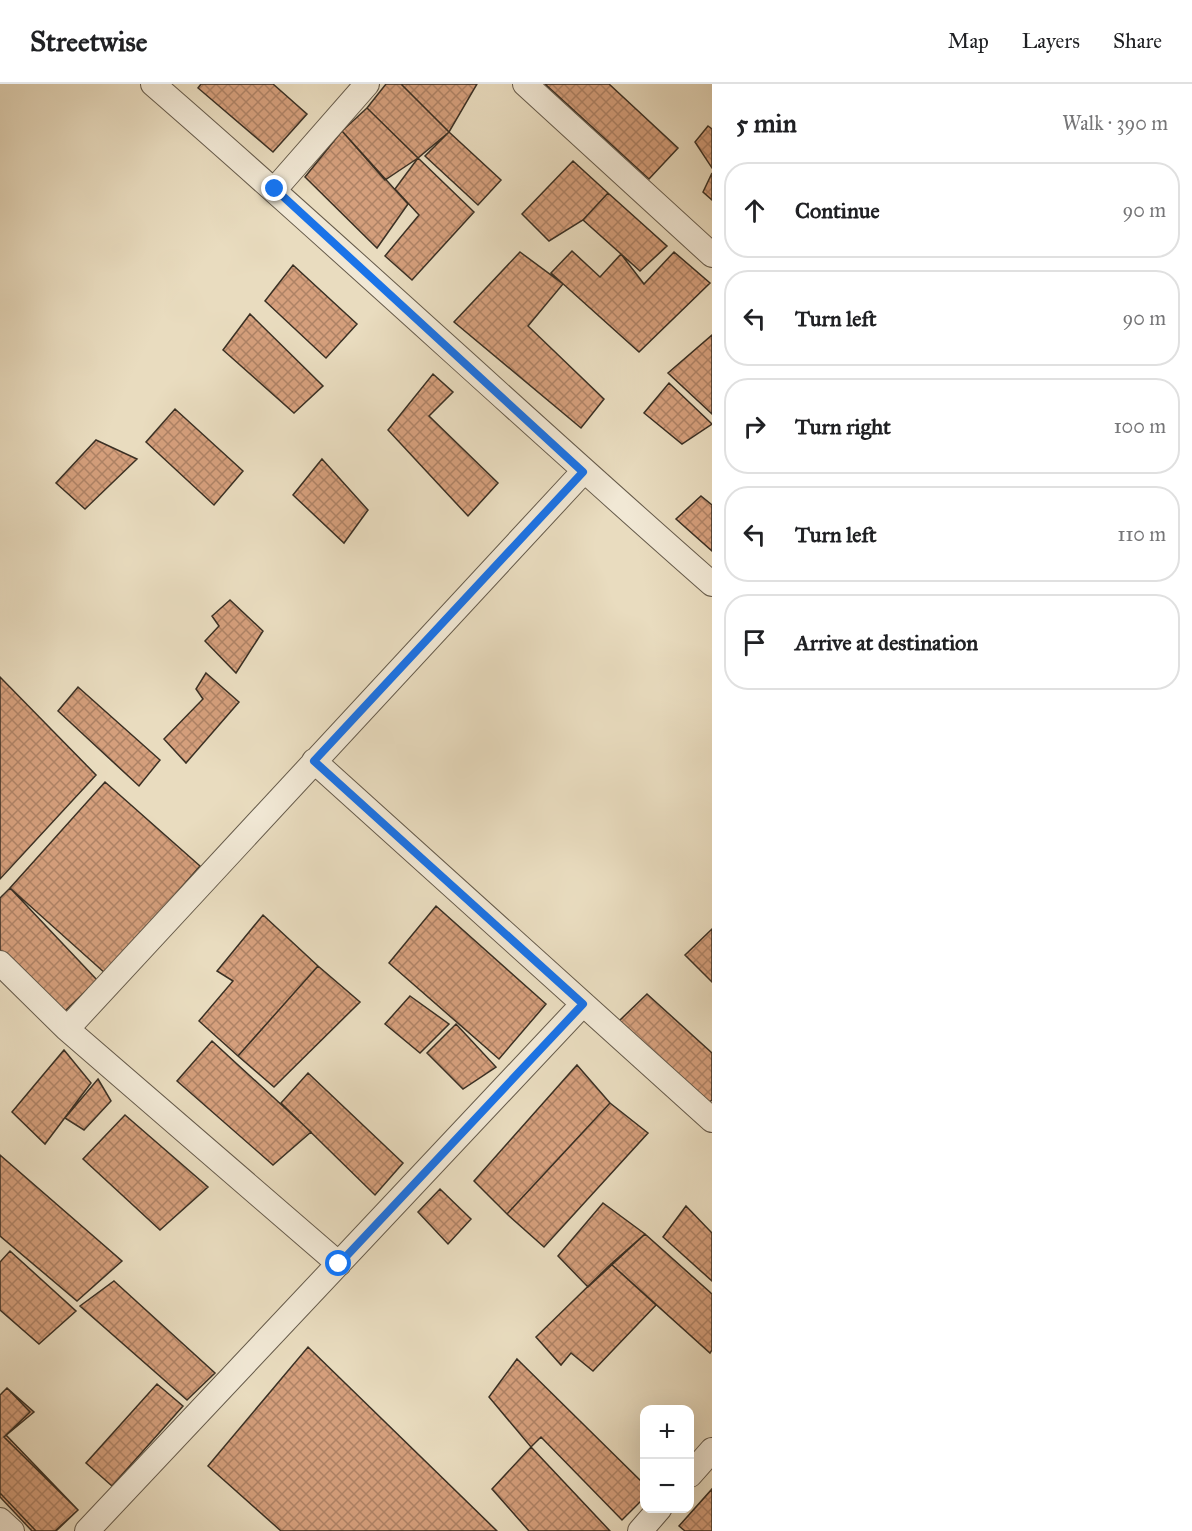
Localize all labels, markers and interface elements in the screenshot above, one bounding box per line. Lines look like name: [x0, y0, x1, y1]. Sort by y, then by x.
text: Streetwise: [30, 24, 147, 59]
text: Map: [948, 28, 989, 54]
text: Layers: [1022, 28, 1080, 54]
text: Share: [1113, 28, 1162, 54]
text: 5 min: [736, 107, 797, 139]
text: Walk · 390 m: [1062, 111, 1168, 135]
route end: [261, 175, 287, 201]
icon: ahead: [738, 194, 771, 227]
text: Continue: [795, 197, 880, 224]
text: 90 m: [1123, 198, 1166, 222]
icon: left: [738, 302, 771, 335]
text: Turn left: [795, 305, 877, 332]
text: 90 m: [1123, 306, 1166, 330]
icon: right: [738, 410, 771, 443]
text: Turn right: [795, 413, 891, 440]
text: 100 m: [1114, 414, 1166, 438]
icon: left: [738, 518, 771, 551]
text: Turn left: [795, 521, 877, 548]
text: 110 m: [1118, 522, 1166, 546]
icon: arrive: [738, 626, 771, 659]
text: Arrive at destination: [795, 629, 978, 656]
route start: [325, 1250, 351, 1276]
map controls: [640, 1405, 694, 1513]
button: +: [640, 1405, 694, 1459]
button: −: [640, 1459, 694, 1513]

